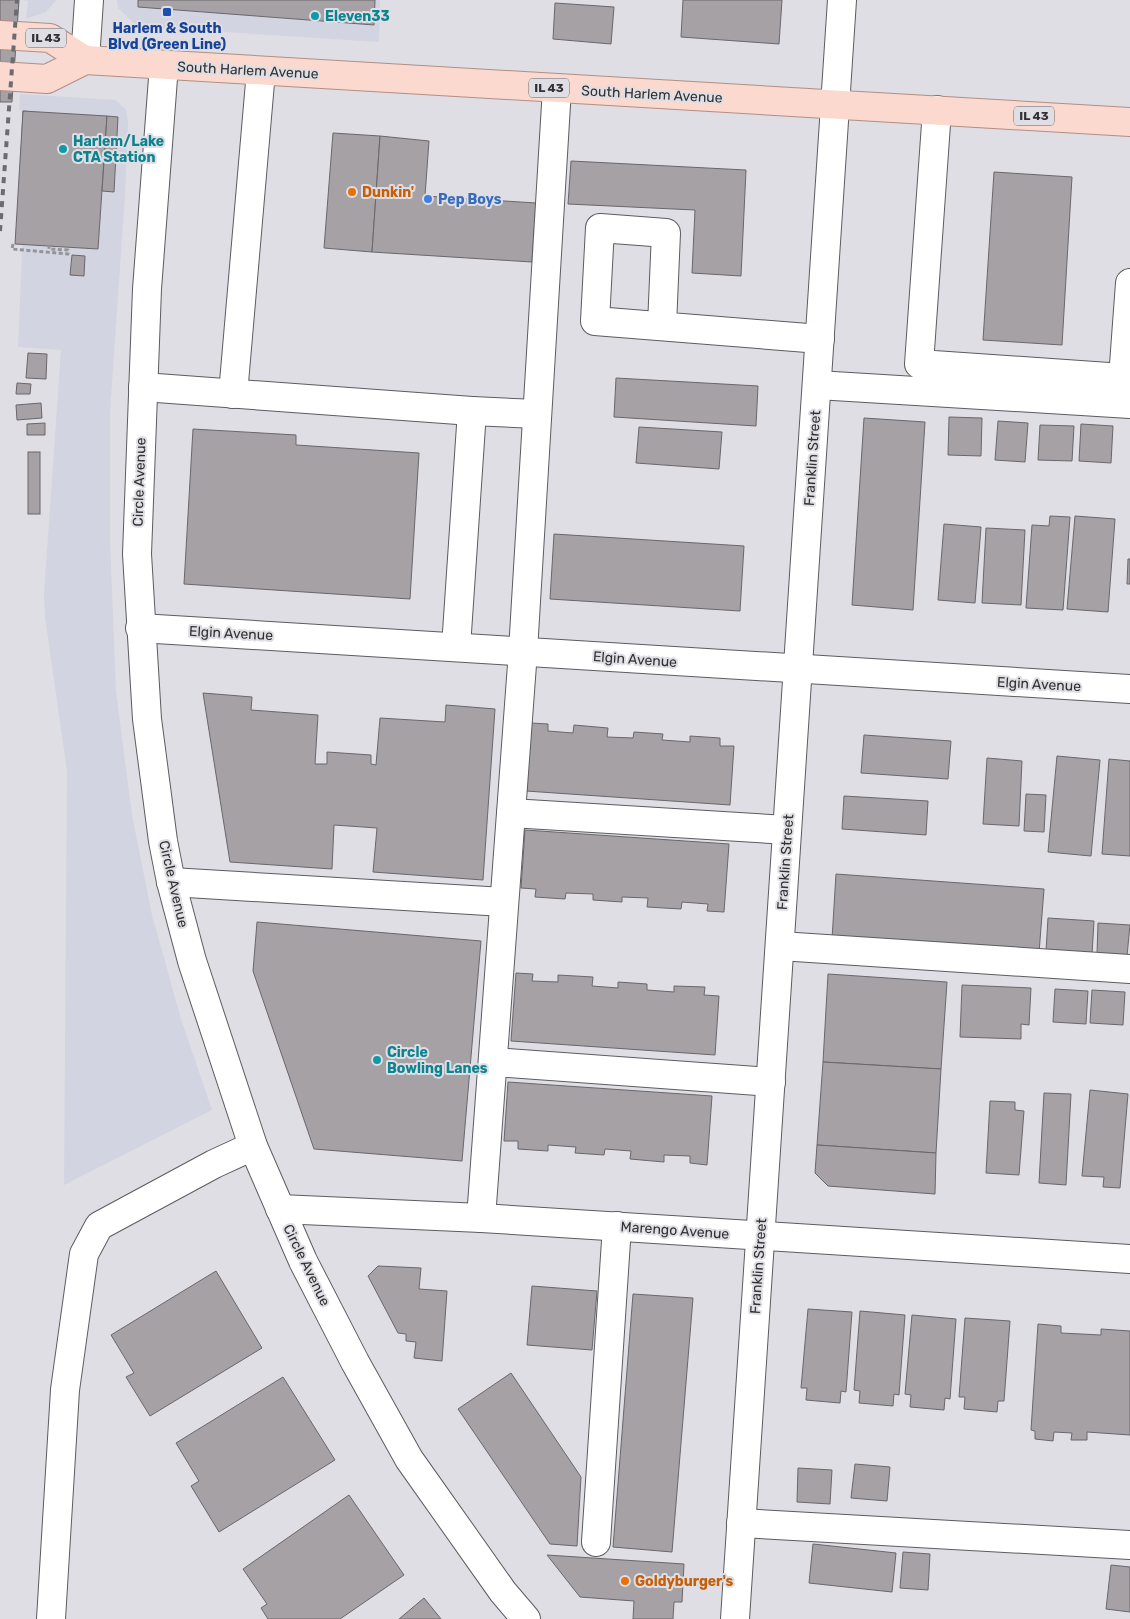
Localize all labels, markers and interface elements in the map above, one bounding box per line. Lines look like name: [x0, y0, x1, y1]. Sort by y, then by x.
marker: Harlem & South Blvd (Green Line): [161, 6, 173, 18]
place label: Eleven33: [325, 8, 390, 25]
marker: Eleven33: [309, 10, 321, 22]
place label: Harlem & South Blvd (Green Line): [108, 20, 226, 53]
road number: IL 43: [26, 28, 66, 48]
street label: South Harlem Avenue: [177, 58, 319, 83]
road number: IL 43: [529, 78, 569, 98]
street label: South Harlem Avenue: [581, 82, 723, 107]
road number: IL 43: [1014, 106, 1054, 125]
place label: Harlem/Lake CTA Station: [73, 133, 164, 166]
marker: Harlem/Lake CTA Station: [57, 143, 69, 155]
place label: Dunkin': [362, 184, 414, 201]
marker: Dunkin': [346, 186, 358, 198]
place label: Pep Boys: [438, 191, 502, 208]
marker: Pep Boys: [422, 193, 434, 205]
street label: Franklin Street: [801, 409, 824, 506]
street label: Circle Avenue: [129, 437, 150, 527]
street label: Elgin Avenue: [188, 623, 274, 644]
street label: Elgin Avenue: [592, 648, 678, 671]
street label: Elgin Avenue: [996, 674, 1082, 695]
street label: Franklin Street: [774, 813, 797, 910]
street label: Circle Avenue: [155, 839, 192, 930]
place label: Circle Bowling Lanes: [387, 1044, 488, 1077]
marker: Circle Bowling Lanes: [371, 1054, 383, 1066]
street label: Franklin Street: [747, 1217, 770, 1314]
street label: Marengo Avenue: [620, 1218, 730, 1243]
street label: Circle Avenue: [279, 1222, 334, 1309]
place label: Goldyburger's: [635, 1573, 734, 1590]
marker: Goldyburger's: [619, 1575, 631, 1587]

